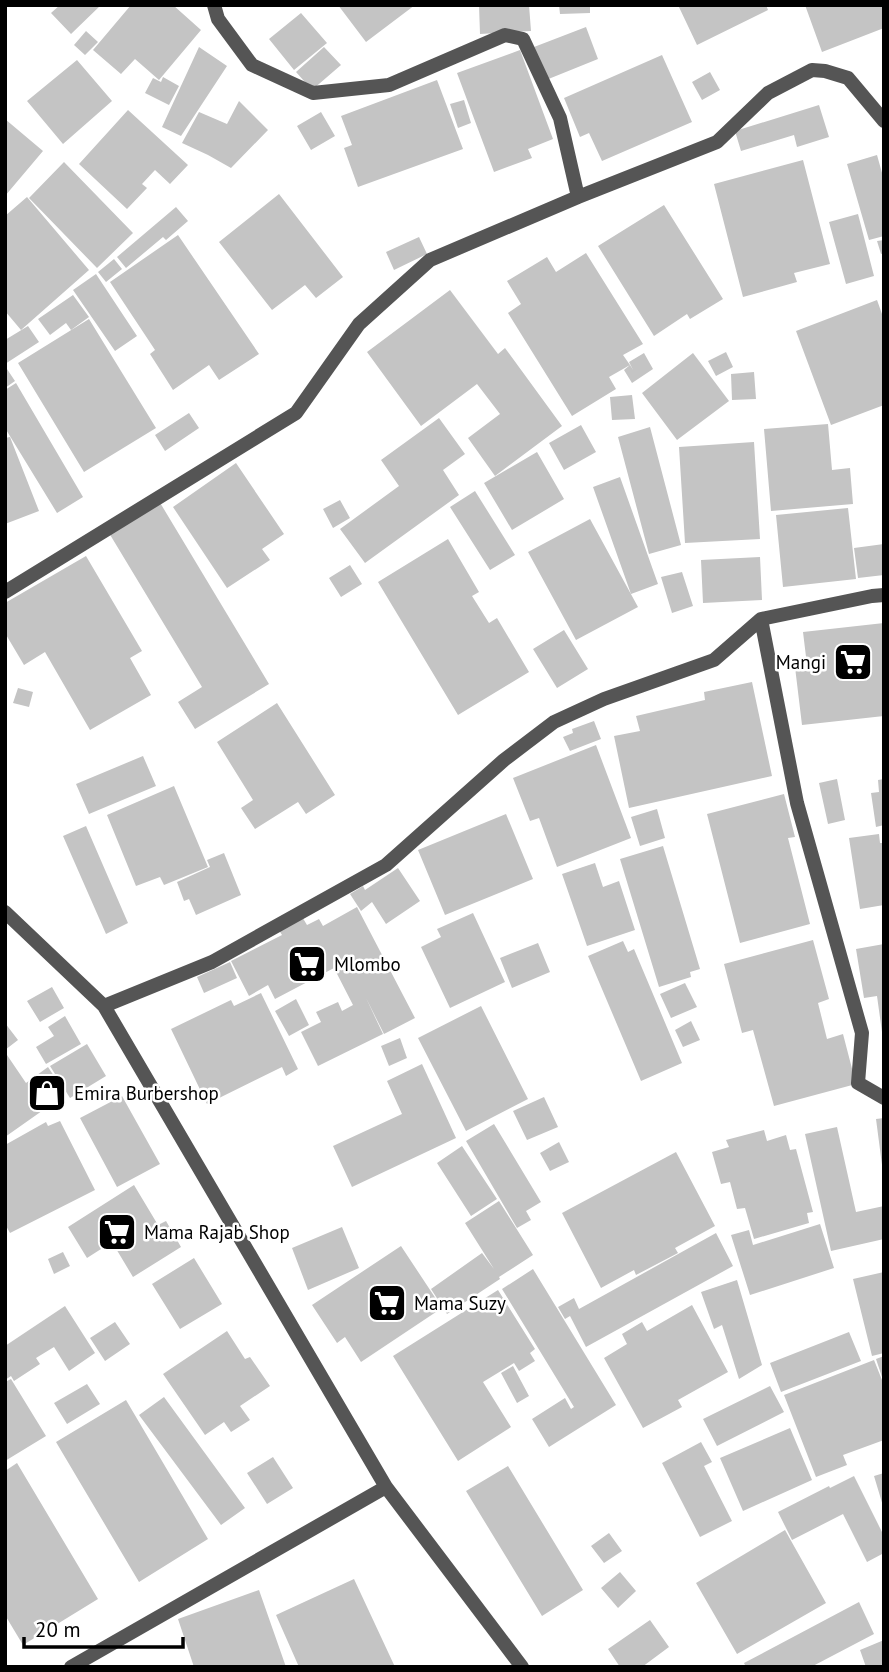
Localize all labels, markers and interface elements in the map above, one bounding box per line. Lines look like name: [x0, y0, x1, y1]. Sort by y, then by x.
supermarket icon: Mangi: [832, 641, 874, 683]
place label: Mangi: [776, 650, 826, 674]
supermarket icon: Mlombo: [286, 943, 328, 985]
place label: Mlombo: [334, 952, 401, 976]
shop icon: Emira Burbershop: [26, 1072, 68, 1114]
place label: Emira Burbershop: [74, 1081, 219, 1105]
supermarket icon: Mama Rajab Shop: [96, 1211, 138, 1253]
place label: Mama Rajab Shop: [144, 1220, 290, 1244]
supermarket icon: Mama Suzy: [366, 1282, 408, 1324]
place label: Mama Suzy: [414, 1291, 506, 1315]
scale bar: [24, 1606, 184, 1650]
text: 20 m: [35, 1616, 81, 1643]

